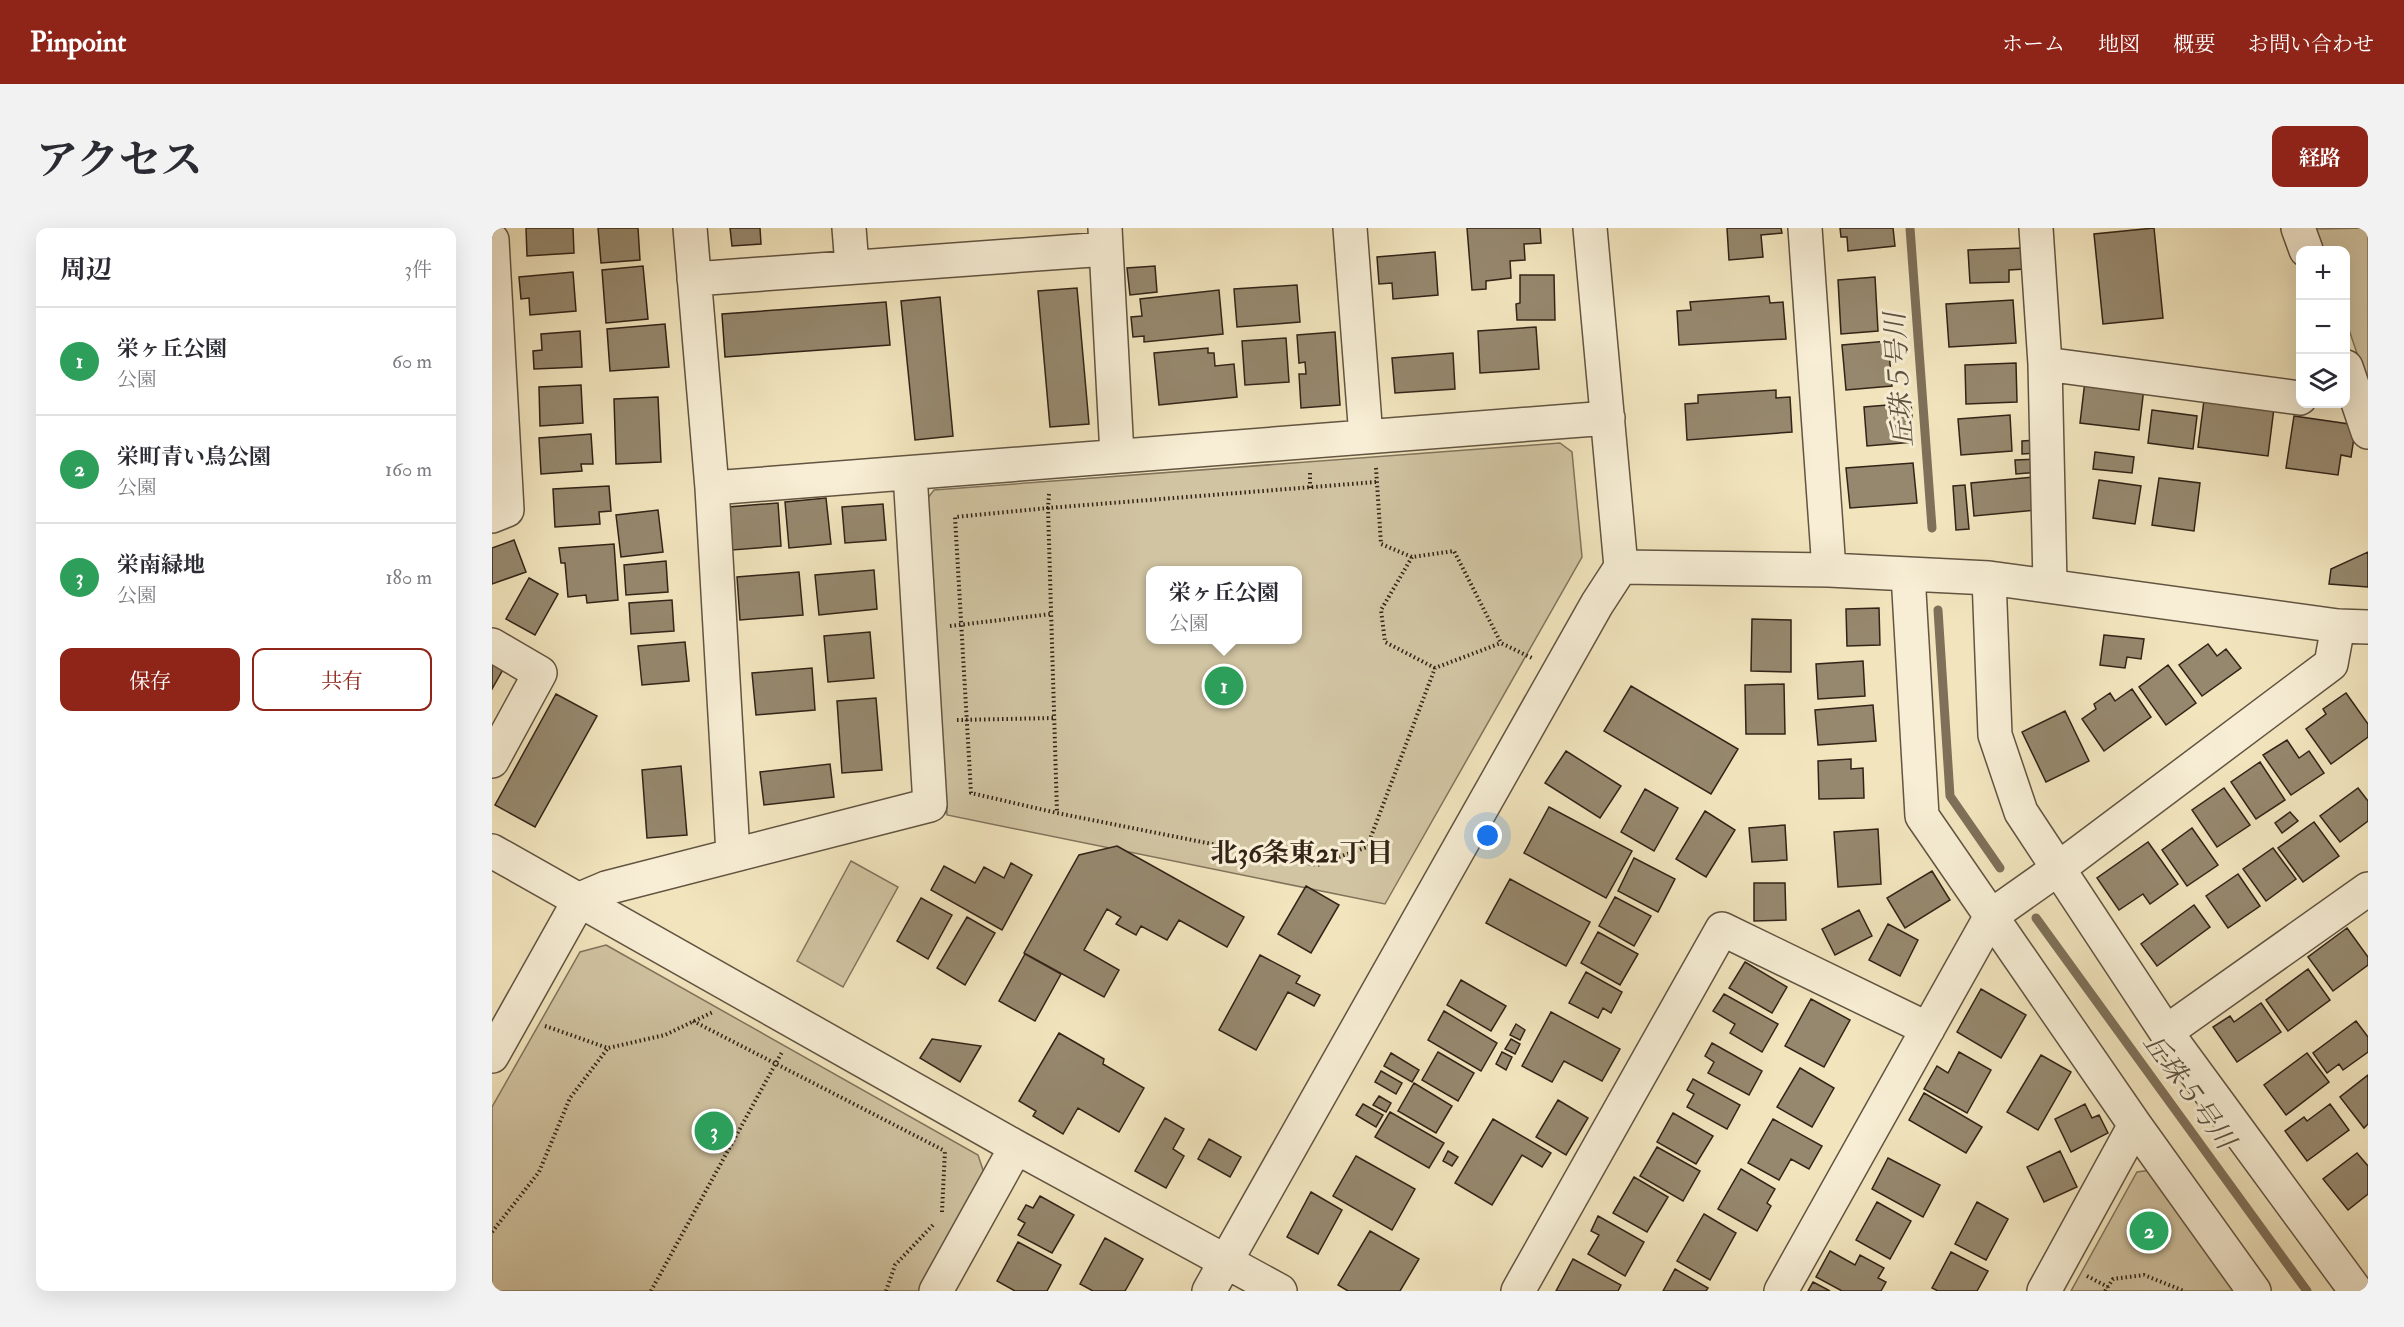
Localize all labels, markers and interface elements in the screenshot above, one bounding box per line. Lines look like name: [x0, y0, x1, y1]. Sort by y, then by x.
text: Pinpoint: [30, 25, 126, 60]
text: ホーム: [2002, 31, 2065, 58]
text: 地図: [2098, 31, 2140, 58]
text: 概要: [2173, 31, 2215, 58]
text: お問い合わせ: [2248, 31, 2374, 58]
button: 経路: [2272, 126, 2368, 187]
text: アクセス: [36, 135, 203, 187]
map controls: [2296, 246, 2350, 408]
button: +: [2296, 246, 2350, 300]
text: 周辺: [60, 254, 112, 286]
text: 3件: [404, 257, 432, 282]
button: −: [2296, 300, 2350, 354]
water label: 丘珠５号川: [1878, 308, 1921, 448]
text: 栄ヶ丘公園: [117, 335, 227, 363]
text: 1: [76, 349, 83, 374]
text: 60 m: [392, 349, 432, 374]
button: layers: [2296, 354, 2350, 408]
text: 公園: [117, 367, 157, 392]
text: 栄町青い鳥公園: [117, 443, 271, 471]
text: 2: [74, 457, 85, 482]
text: 160 m: [385, 457, 432, 482]
text: 公園: [117, 475, 157, 500]
text: 栄南緑地: [117, 551, 205, 579]
text: 3: [76, 565, 83, 590]
text: 180 m: [385, 565, 432, 590]
popup: [1146, 566, 1302, 644]
text: 栄ヶ丘公園: [1169, 579, 1279, 607]
text: 公園: [117, 583, 157, 608]
text: 公園: [1169, 611, 1209, 636]
button: 保存: [60, 648, 240, 711]
button: 共有: [252, 648, 432, 711]
pin: 1: [1204, 664, 1244, 708]
your location: [1473, 821, 1502, 850]
district label: 北36条東21丁目: [1211, 837, 1393, 870]
water label: 丘珠５号川: [2136, 1027, 2243, 1158]
pin: 3: [694, 1108, 734, 1154]
pin: 2: [2130, 1208, 2168, 1254]

